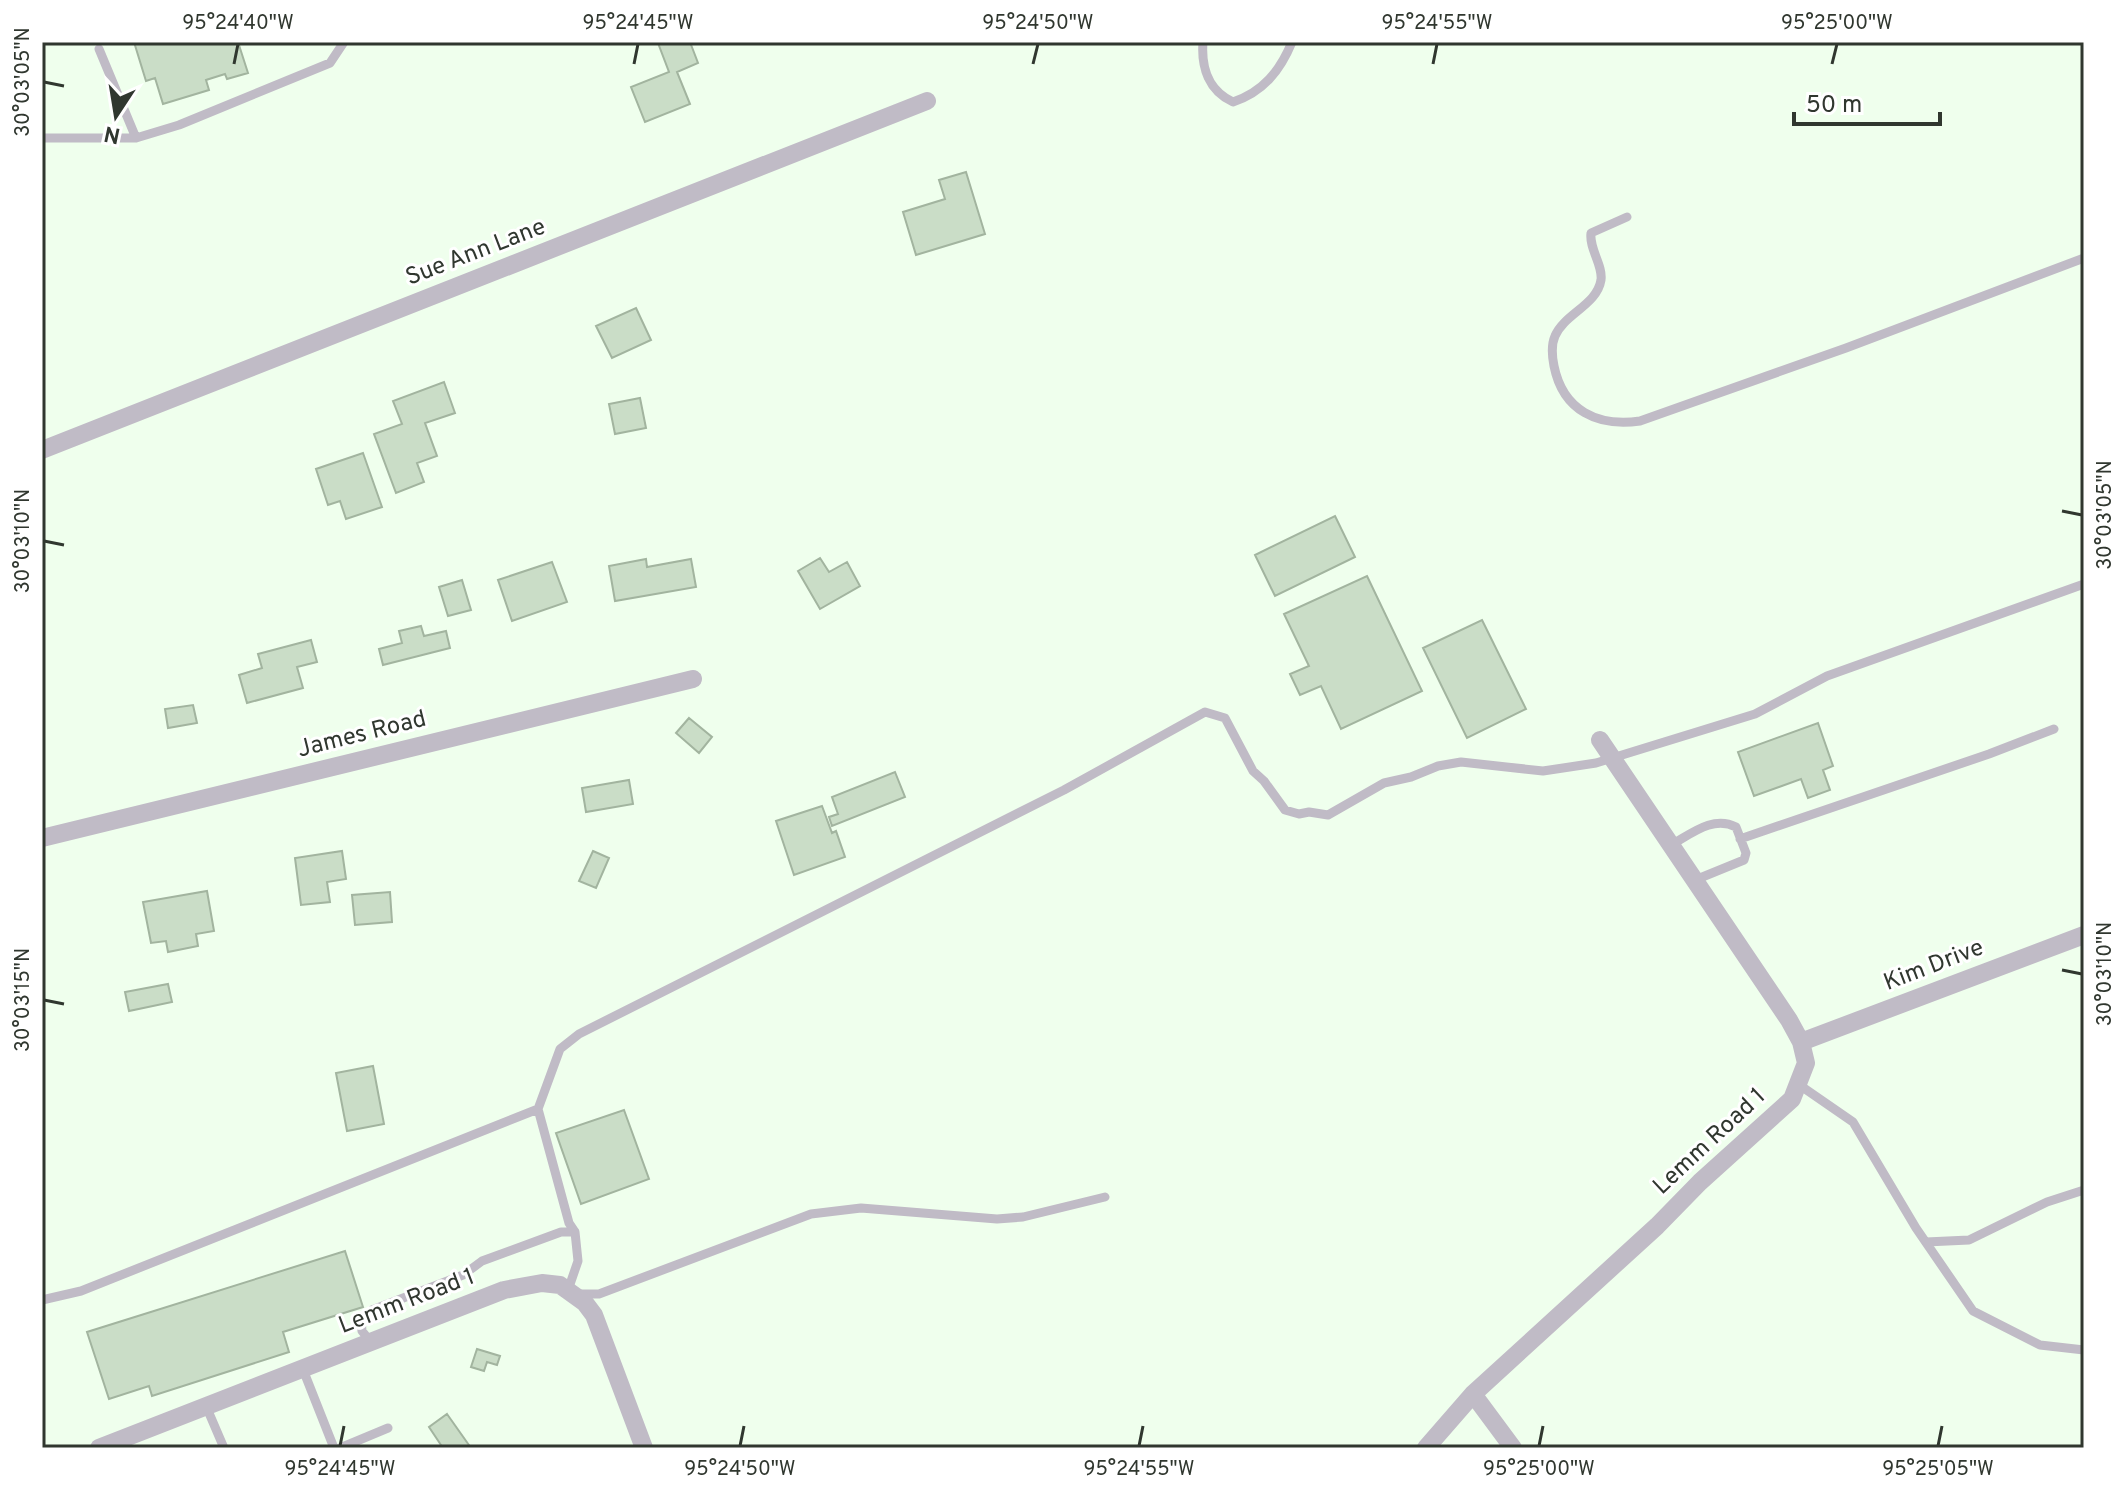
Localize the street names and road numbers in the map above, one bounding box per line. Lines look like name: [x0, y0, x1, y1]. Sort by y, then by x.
street label: Sue Ann Lane: [402, 213, 550, 293]
street label: James Road: [294, 704, 430, 766]
street label: Kim Drive: [1880, 933, 1988, 999]
street label: Lemm Road 1: [1647, 1082, 1773, 1202]
street label: Lemm Road 1: [335, 1262, 479, 1342]

